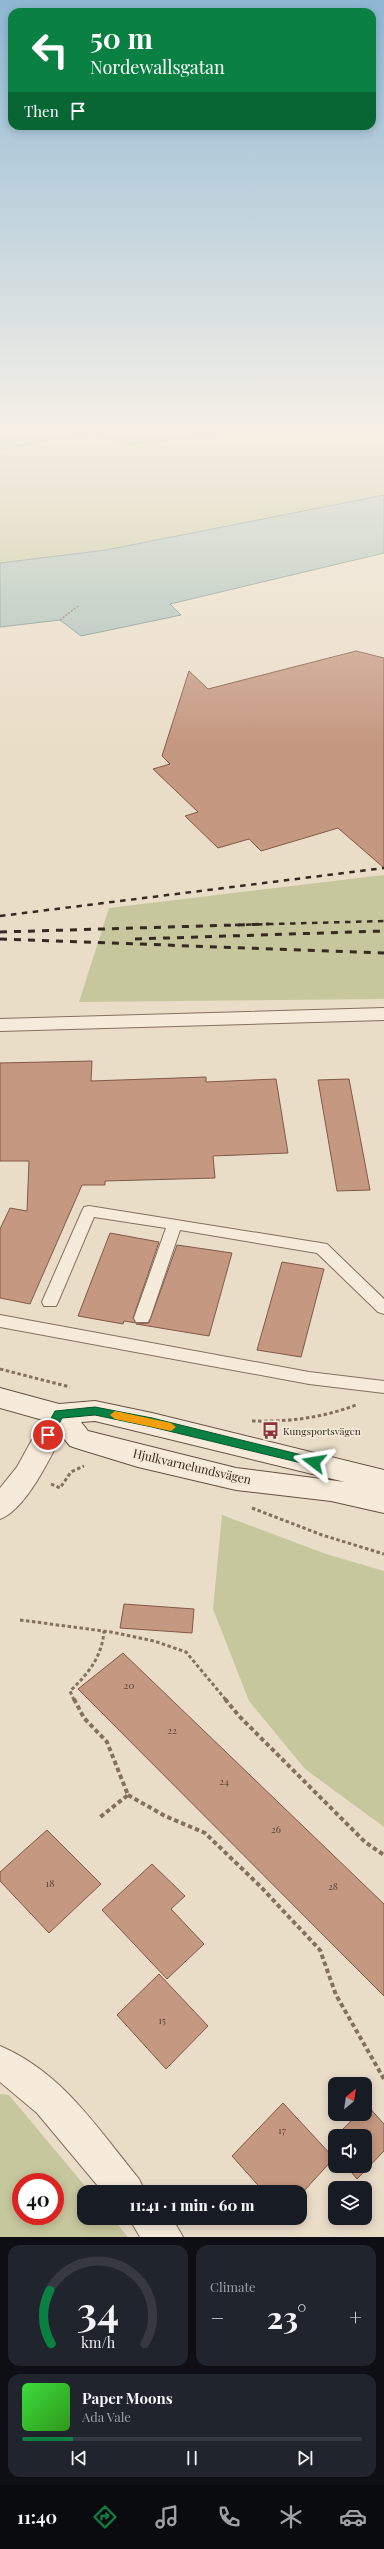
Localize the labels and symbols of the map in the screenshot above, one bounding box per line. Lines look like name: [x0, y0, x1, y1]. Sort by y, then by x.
pin: [31, 1418, 65, 1452]
bus stop icon: Kungsportsvägen: [260, 1421, 280, 1441]
place label: Kungsportsvägen: [283, 1424, 361, 1438]
position arrow: [293, 1441, 335, 1483]
street label: Hjulkvarnelundsvägen: [132, 1445, 253, 1487]
house number: 20: [124, 1678, 134, 1692]
house number: 22: [167, 1723, 177, 1737]
house number: 24: [219, 1774, 229, 1788]
house number: 26: [271, 1822, 281, 1836]
house number: 18: [46, 1876, 54, 1890]
house number: 28: [328, 1879, 338, 1893]
house number: 15: [158, 2013, 166, 2027]
north arrow: [328, 2077, 372, 2121]
house number: 17: [278, 2123, 286, 2137]
speed limit sign: 40: [12, 2173, 64, 2225]

